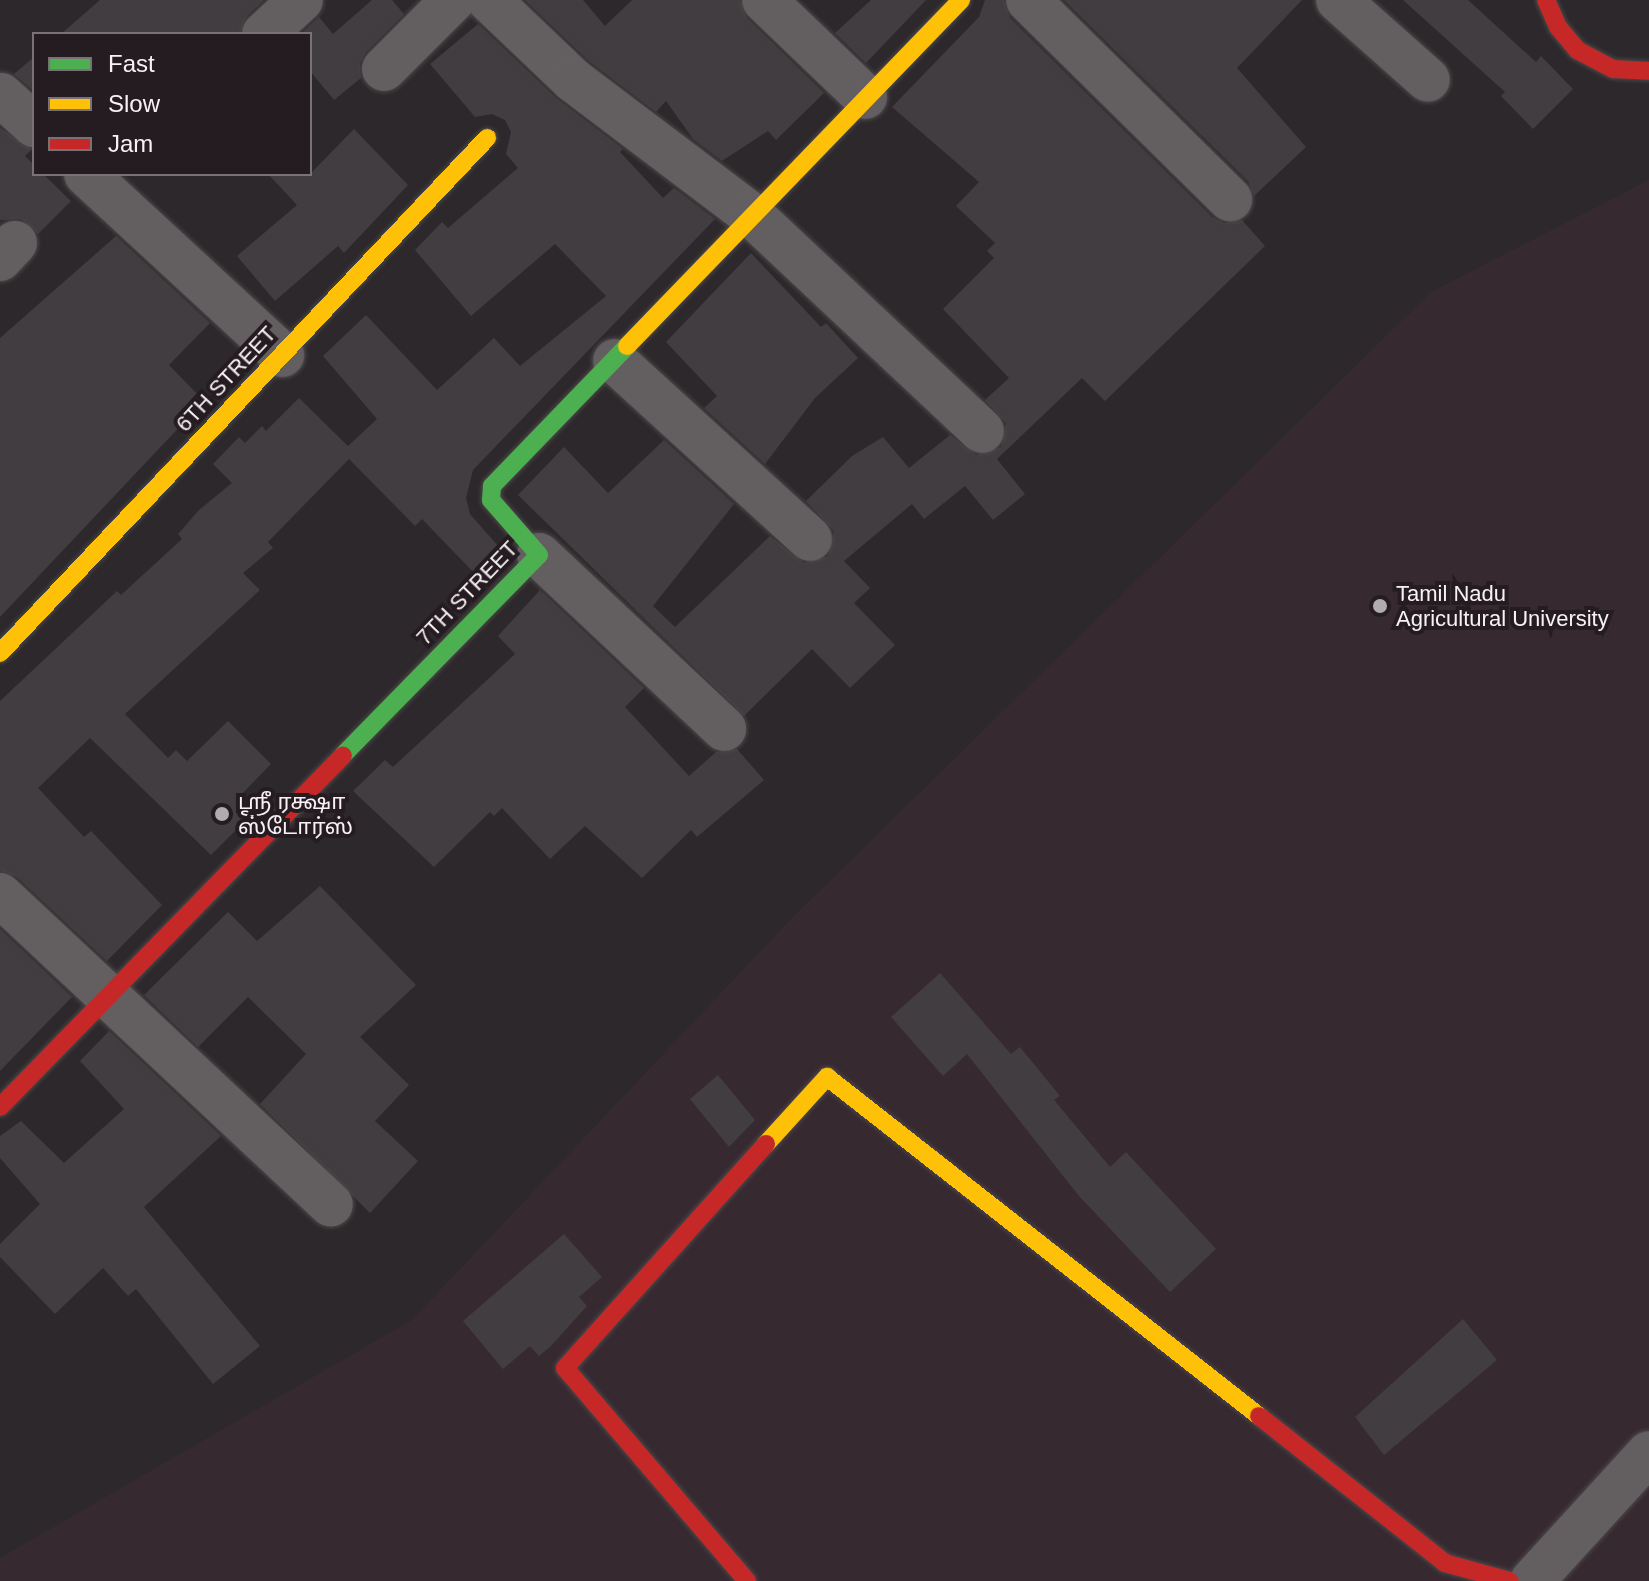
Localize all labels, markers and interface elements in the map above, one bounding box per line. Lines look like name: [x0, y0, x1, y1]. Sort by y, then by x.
legend: [32, 32, 312, 176]
text: Fast: [108, 50, 155, 77]
text: Slow: [108, 90, 160, 117]
text: Jam: [108, 130, 153, 157]
street label: 6TH STREET: [170, 321, 282, 437]
street label: 7TH STREET: [411, 535, 523, 651]
place label: Tamil Nadu Agricultural University: [1396, 580, 1609, 632]
marker: Tamil Nadu Agricultural University: [1371, 597, 1389, 615]
place label: ஶ்ரீ ரக்ஷா ஸ்டோர்ஸ்: [238, 788, 353, 840]
marker: ஶ்ரீ ரக்ஷா ஸ்டோர்ஸ்: [213, 805, 231, 823]

